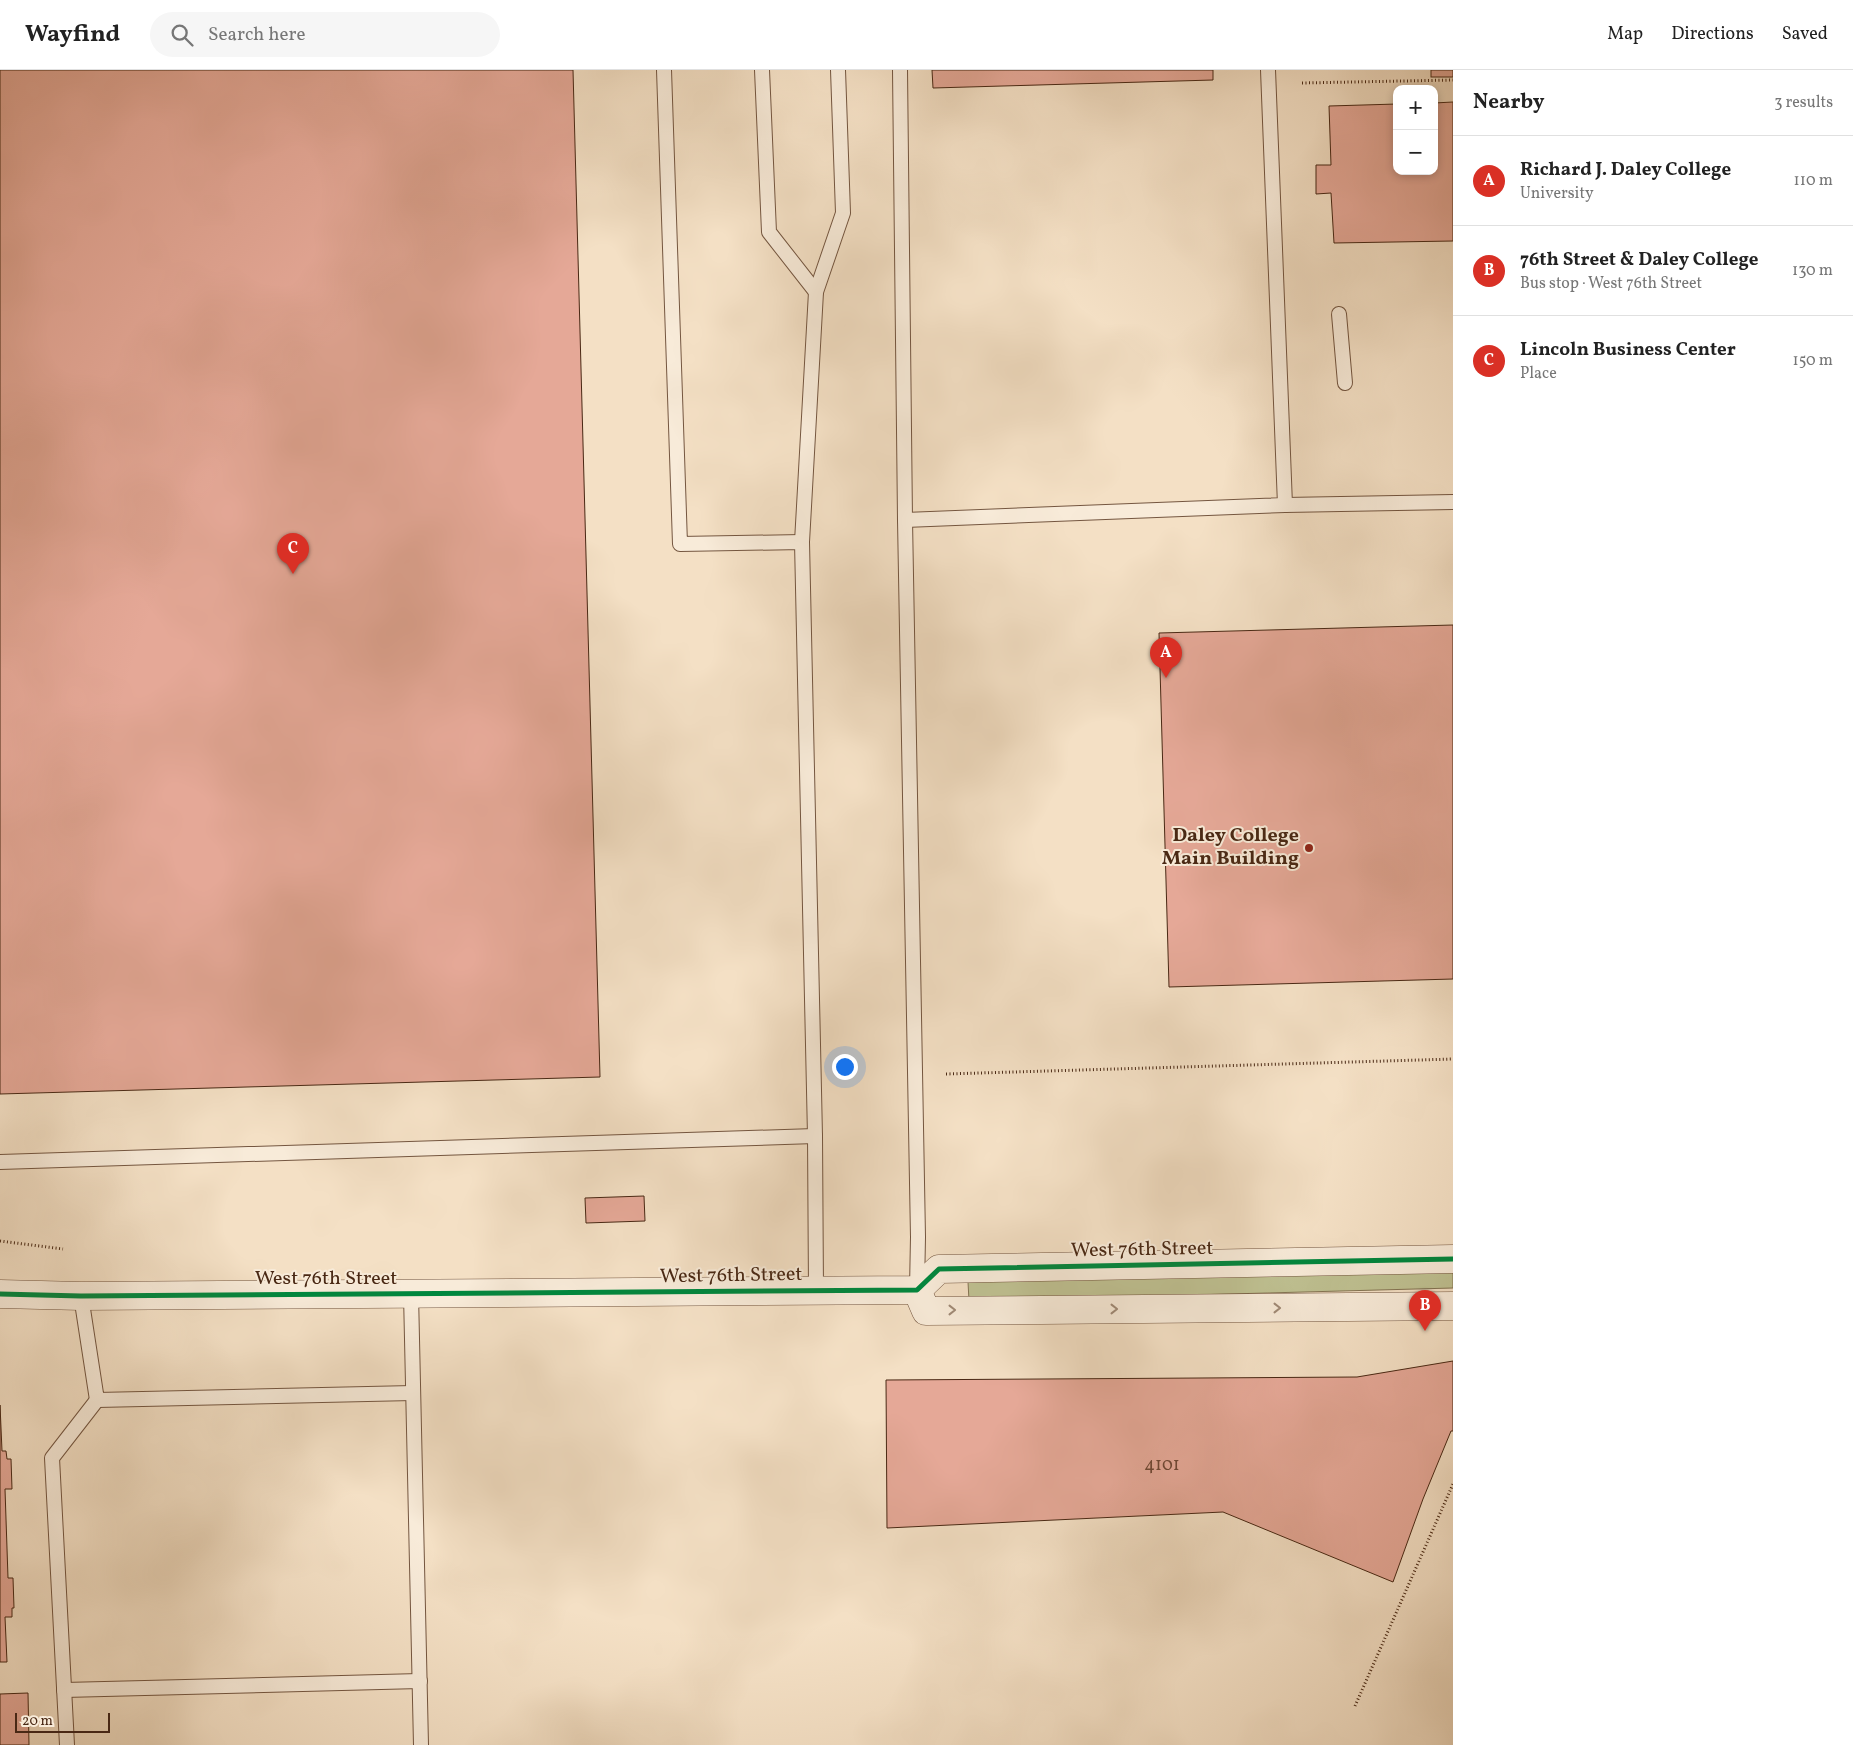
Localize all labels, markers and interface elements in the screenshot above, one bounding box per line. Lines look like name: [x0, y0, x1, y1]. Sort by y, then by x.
search box: [150, 12, 500, 57]
text: Wayfind: [25, 18, 120, 52]
icon: search: [168, 21, 196, 49]
text: Search here: [208, 22, 305, 48]
text: Map: [1607, 22, 1643, 47]
text: Directions: [1671, 22, 1754, 47]
text: Saved: [1782, 22, 1828, 47]
map controls: [1393, 85, 1438, 175]
button: +: [1393, 85, 1438, 130]
text: Nearby: [1473, 88, 1544, 117]
text: 3 results: [1774, 92, 1833, 114]
button: −: [1393, 130, 1438, 175]
text: Richard J. Daley College: [1520, 157, 1731, 183]
text: A: [1483, 170, 1495, 192]
text: 110 m: [1794, 170, 1833, 192]
text: University: [1520, 183, 1594, 205]
text: 76th Street & Daley College: [1520, 247, 1759, 273]
text: B: [1484, 260, 1494, 282]
text: 130 m: [1792, 260, 1833, 282]
text: Bus stop · West 76th Street: [1520, 273, 1702, 295]
text: Lincoln Business Center: [1520, 337, 1736, 363]
text: C: [1484, 350, 1494, 372]
text: 150 m: [1792, 350, 1833, 372]
text: Place: [1520, 363, 1557, 385]
pin: C: [277, 533, 309, 574]
pin: A: [1150, 637, 1182, 678]
place label: Daley College Main Building: [1162, 822, 1299, 873]
marker: Daley College Main Building: [1303, 842, 1315, 854]
your location: [832, 1054, 858, 1080]
street label: West 76th Street: [1070, 1235, 1214, 1265]
street label: West 76th Street: [659, 1261, 803, 1291]
street label: West 76th Street: [255, 1265, 397, 1293]
pin: B: [1409, 1290, 1441, 1331]
one-way arrow: [1274, 1303, 1281, 1313]
one-way arrow: [1111, 1304, 1119, 1314]
one-way arrow: [948, 1305, 956, 1316]
house number: 4101: [1144, 1453, 1180, 1478]
scale bar: [15, 1710, 110, 1733]
text: 20 m: [22, 1712, 53, 1731]

